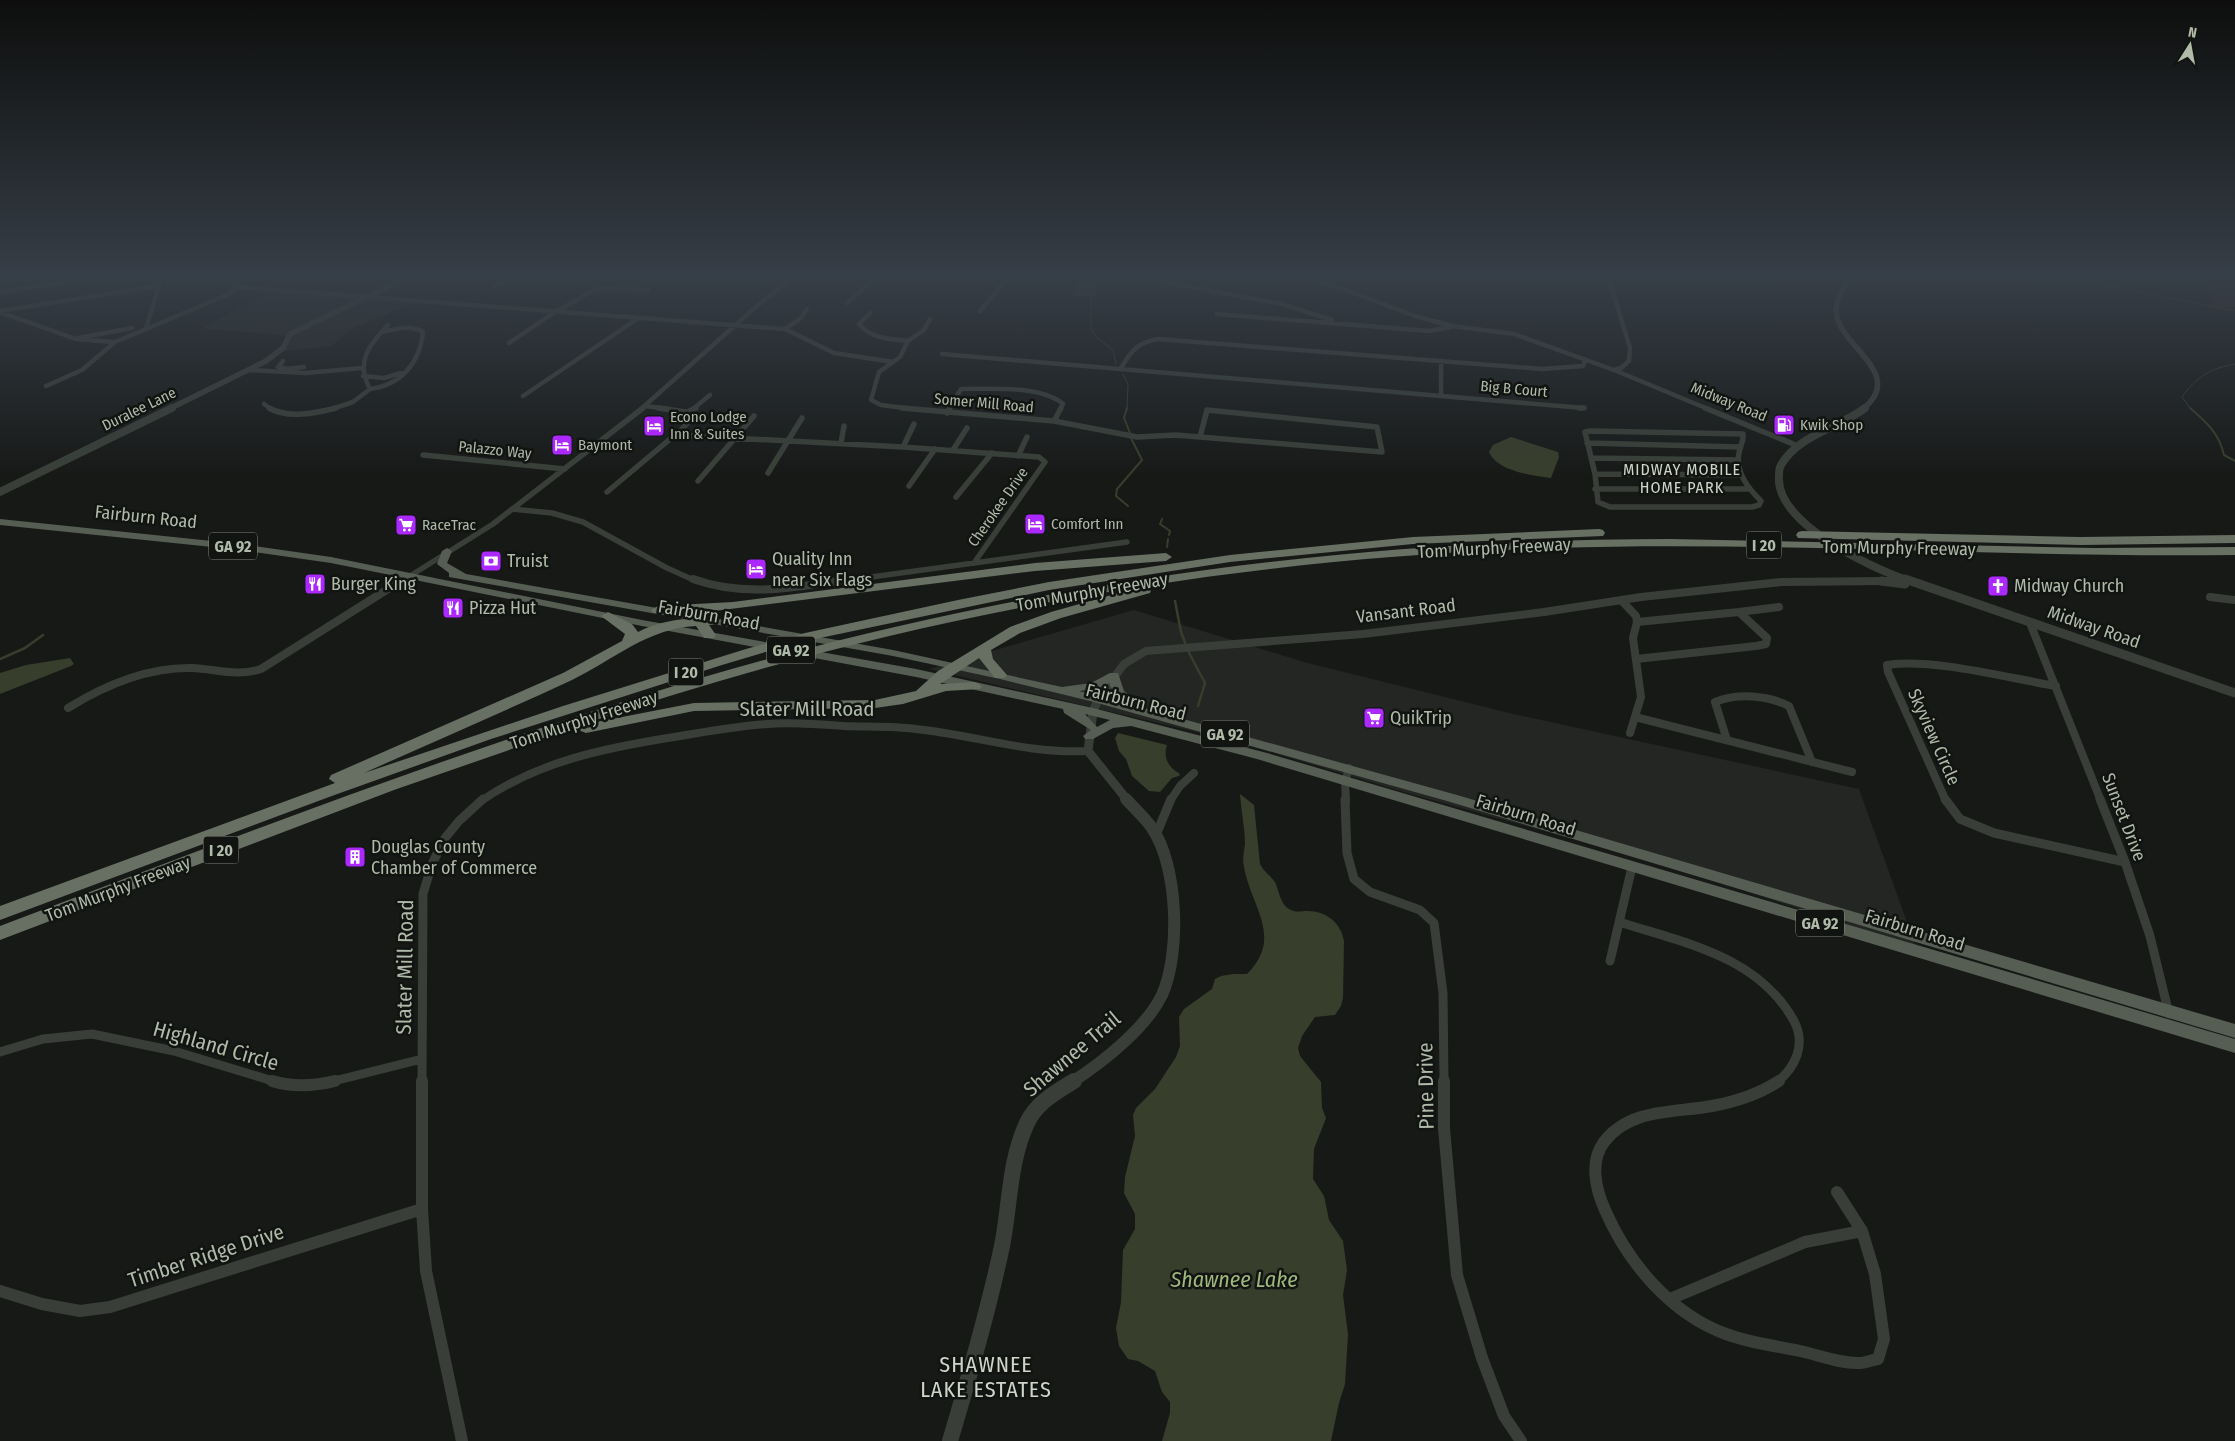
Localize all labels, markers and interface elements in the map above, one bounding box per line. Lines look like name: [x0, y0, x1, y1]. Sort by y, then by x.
north arrow: [2165, 20, 2215, 70]
text: N: [2187, 24, 2198, 42]
street label: Big B Court: [1480, 377, 1548, 401]
street label: Midway Road: [1688, 379, 1770, 425]
street label: Duralee Lane: [99, 383, 179, 435]
street label: Somer Mill Road: [933, 390, 1035, 416]
place label: Econo Lodge Inn & Suites: [670, 408, 747, 443]
fuel station icon: Kwik Shop: [1772, 413, 1796, 437]
hotel icon: Econo Lodge Inn & Suites: [642, 414, 666, 438]
place label: Kwik Shop: [1800, 416, 1863, 434]
hotel icon: Baymont: [550, 433, 574, 457]
place label: Baymont: [578, 436, 632, 454]
street label: Palazzo Way: [458, 437, 533, 463]
district label: MIDWAY MOBILE HOME PARK: [1623, 460, 1741, 497]
street label: Cherokee Drive: [964, 464, 1032, 550]
street label: Fairburn Road: [94, 501, 198, 533]
hotel icon: Comfort Inn: [1023, 512, 1047, 536]
supermarket icon: RaceTrac: [394, 513, 418, 537]
place label: Comfort Inn: [1051, 515, 1123, 533]
place label: RaceTrac: [422, 516, 477, 534]
road number: GA 92: [209, 532, 257, 560]
road number: I 20: [1746, 532, 1782, 558]
street label: Tom Murphy Freeway: [1417, 533, 1571, 563]
street label: Tom Murphy Freeway: [1822, 536, 1976, 560]
place label: Quality Inn near Six Flags: [772, 548, 872, 591]
bank icon: Truist: [479, 549, 503, 573]
place label: Truist: [507, 550, 549, 572]
hotel icon: Quality Inn near Six Flags: [744, 557, 768, 581]
street label: Tom Murphy Freeway: [1014, 568, 1170, 616]
restaurant icon: Burger King: [303, 572, 327, 596]
place label: Burger King: [331, 573, 416, 595]
church icon: Midway Church: [1986, 574, 2010, 598]
place label: Midway Church: [2014, 575, 2124, 597]
street label: Vansant Road: [1355, 594, 1457, 628]
street label: Fairburn Road: [656, 595, 762, 635]
restaurant icon: Pizza Hut: [441, 596, 465, 620]
place label: Pizza Hut: [469, 597, 536, 619]
street label: Midway Road: [2045, 601, 2143, 653]
road number: GA 92: [767, 636, 815, 664]
road number: I 20: [668, 659, 704, 686]
street label: Fairburn Road: [1083, 679, 1189, 725]
street label: Skyview Circle: [1903, 685, 1965, 789]
street label: Tom Murphy Freeway: [508, 686, 660, 754]
street label: Slater Mill Road: [739, 696, 875, 722]
supermarket icon: QuikTrip: [1362, 706, 1386, 730]
place label: QuikTrip: [1390, 707, 1452, 729]
road number: GA 92: [1201, 721, 1249, 748]
street label: Sunset Drive: [2097, 770, 2151, 864]
street label: Fairburn Road: [1474, 789, 1578, 841]
road number: I 20: [204, 836, 238, 864]
place label: Douglas County Chamber of Commerce: [371, 836, 537, 879]
building icon: Douglas County Chamber of Commerce: [343, 845, 367, 869]
street label: Tom Murphy Freeway: [42, 851, 194, 927]
street label: Slater Mill Road: [391, 899, 419, 1035]
street label: Fairburn Road: [1863, 904, 1967, 956]
road number: GA 92: [1796, 910, 1844, 936]
street label: Shawnee Trail: [1018, 1005, 1126, 1102]
street label: Highland Circle: [150, 1016, 282, 1076]
street label: Pine Drive: [1412, 1042, 1440, 1130]
street label: Timber Ridge Drive: [125, 1219, 287, 1293]
water label: Shawnee Lake: [1169, 1266, 1298, 1293]
district label: SHAWNEE LAKE ESTATES: [920, 1351, 1052, 1403]

